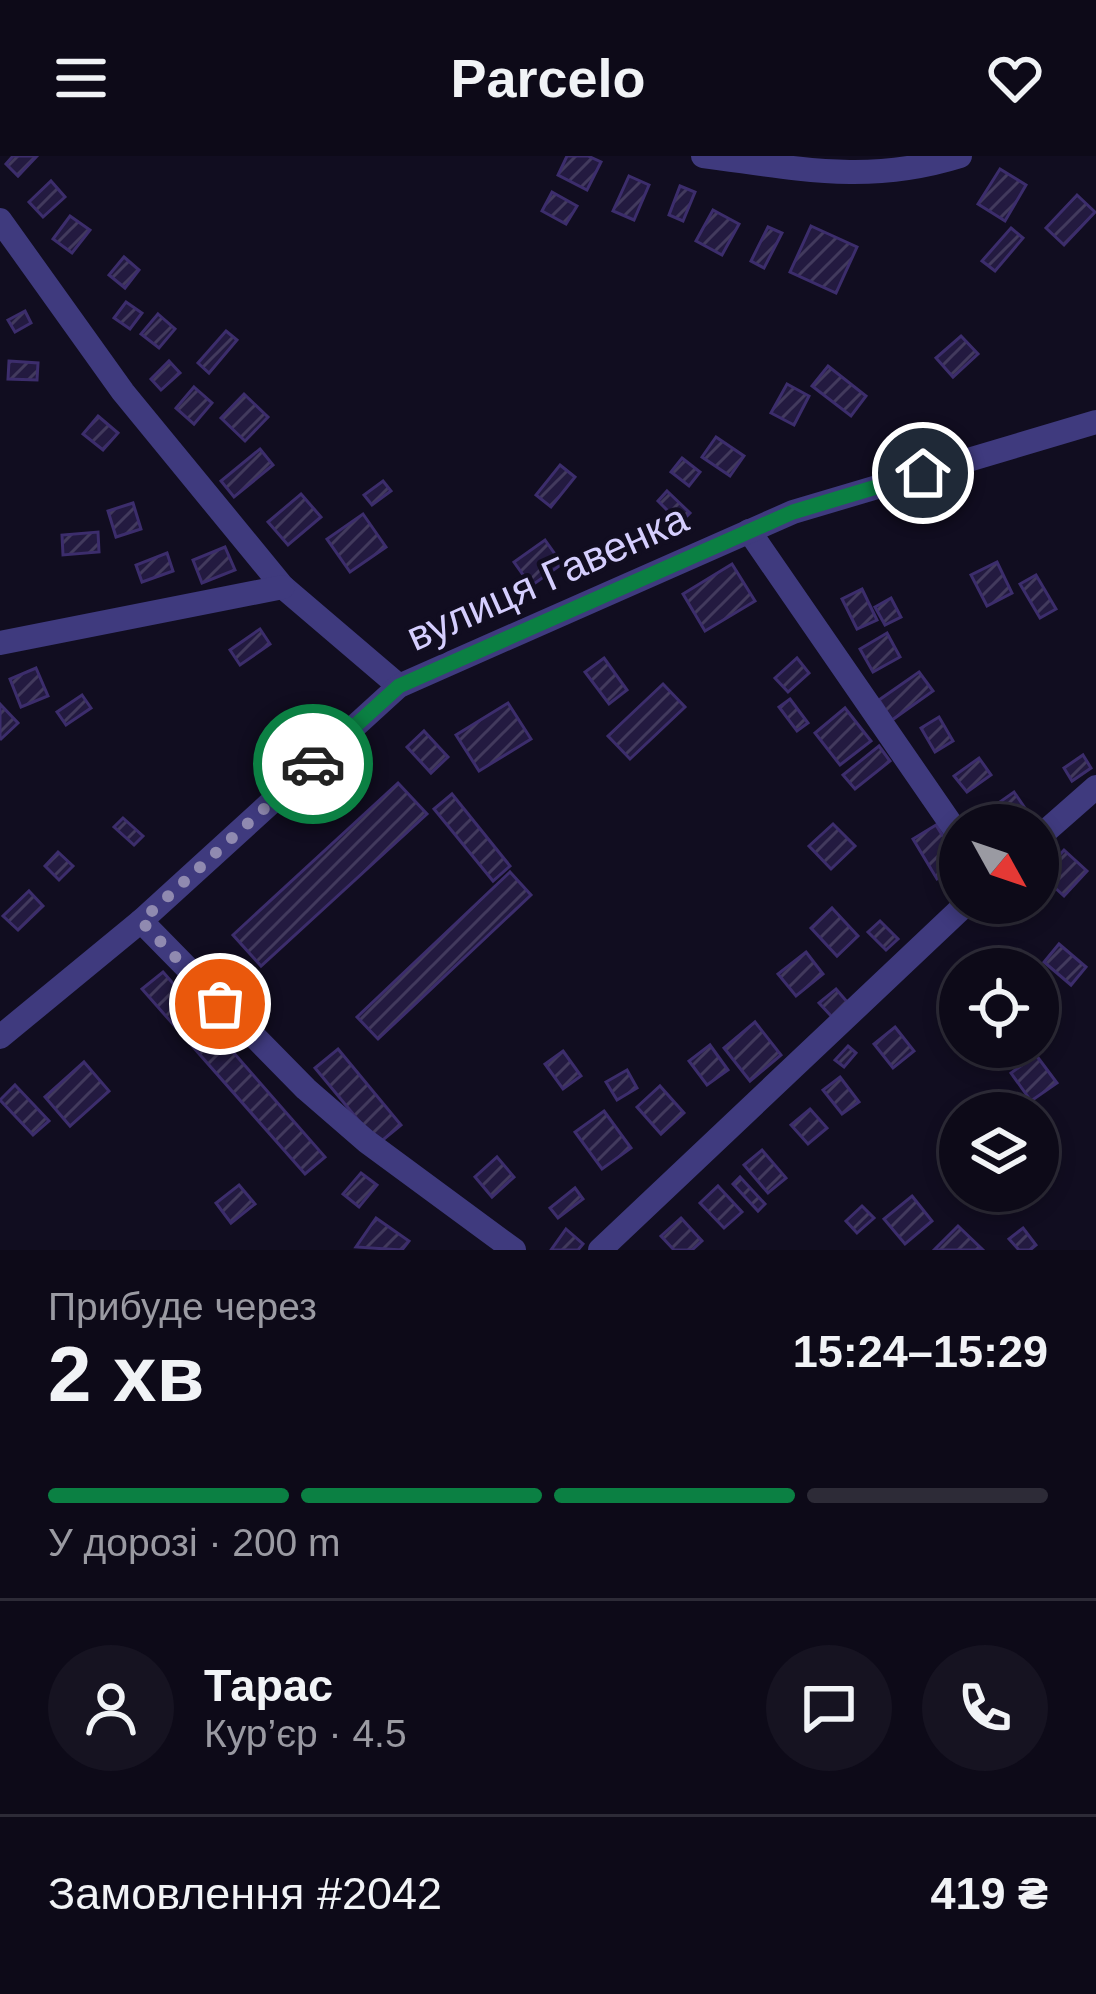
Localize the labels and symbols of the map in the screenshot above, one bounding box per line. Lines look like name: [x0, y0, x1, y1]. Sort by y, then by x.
pin: [872, 422, 974, 524]
street label: вулиця Гавенка: [399, 494, 695, 660]
courier: [253, 704, 373, 824]
north arrow: [939, 804, 1059, 924]
pin: [169, 953, 271, 1055]

